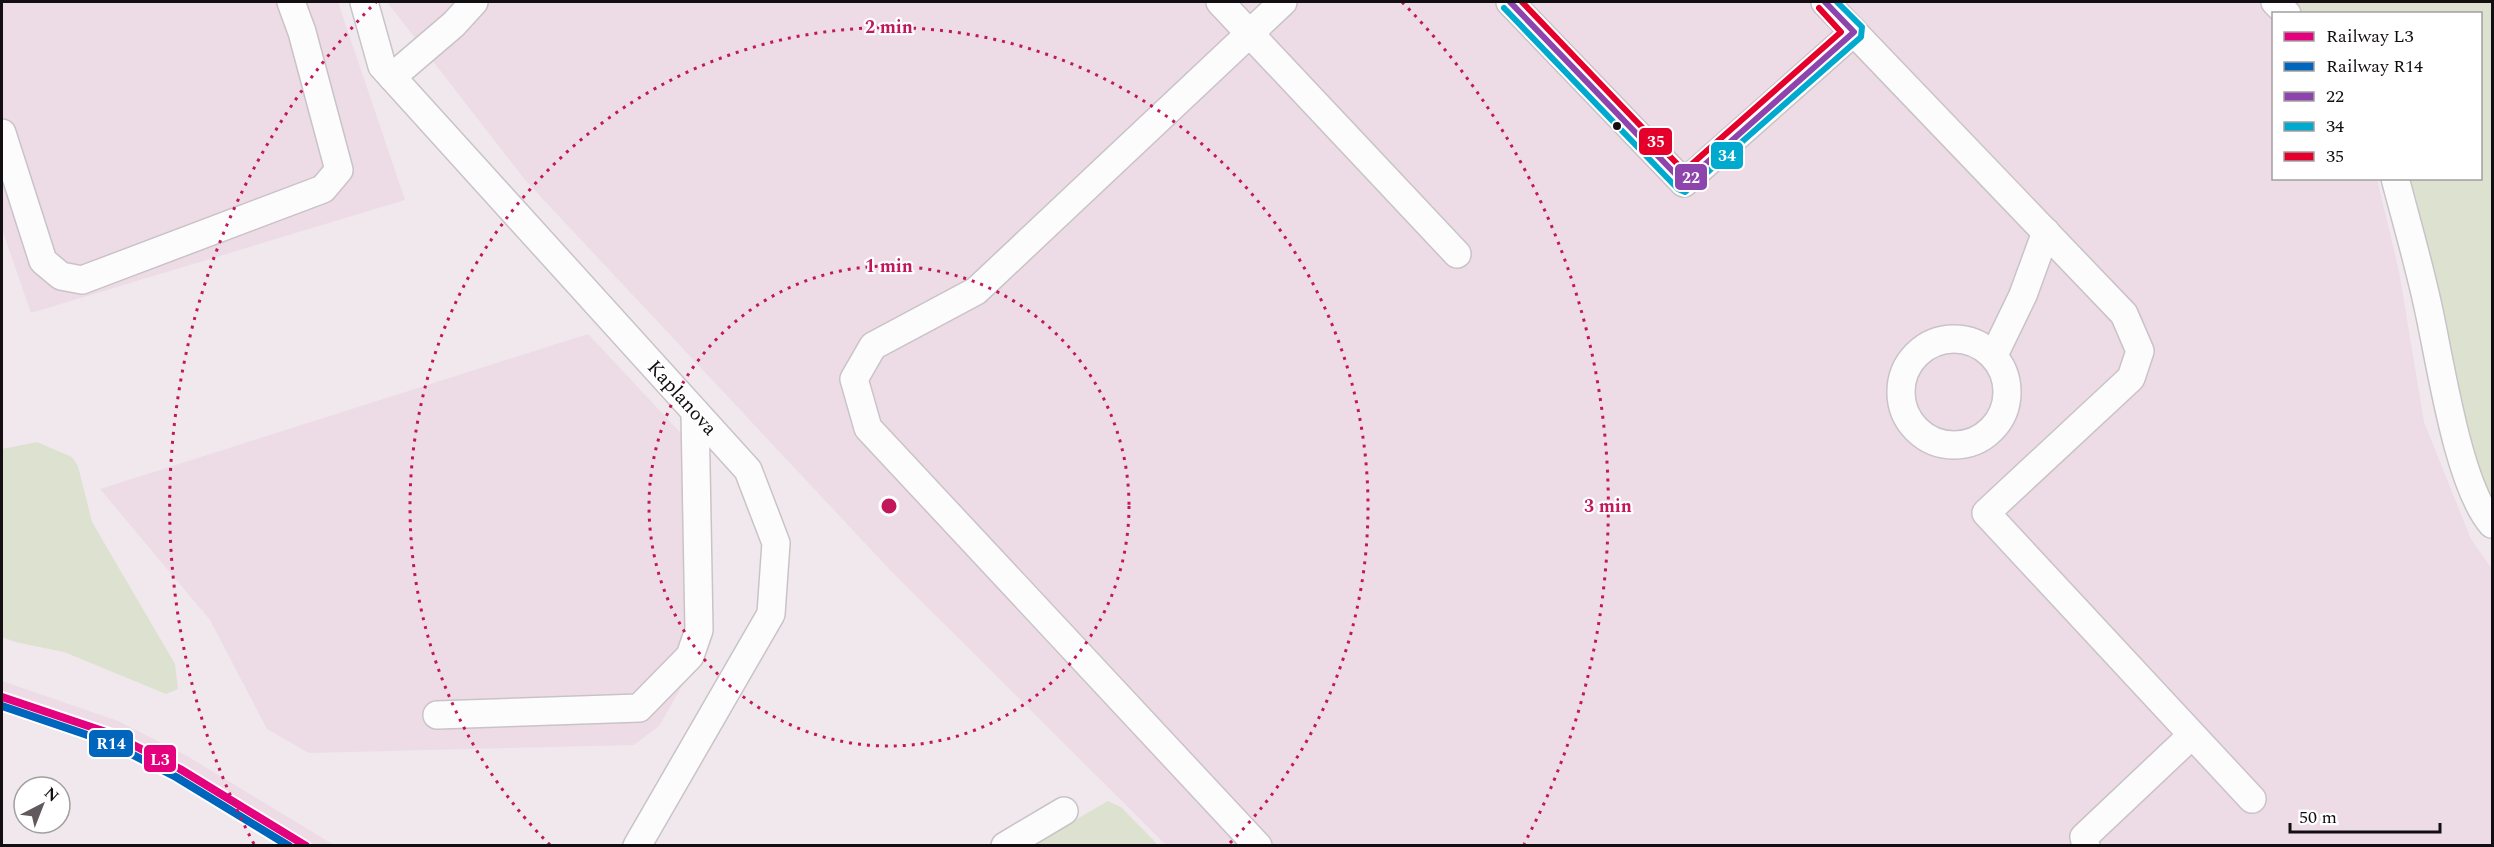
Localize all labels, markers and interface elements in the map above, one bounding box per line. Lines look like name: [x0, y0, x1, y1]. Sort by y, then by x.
legend: [2272, 12, 2482, 180]
text: 2 min: [865, 14, 913, 41]
text: Railway L3: [2326, 23, 2414, 50]
text: Railway R14: [2326, 53, 2423, 80]
text: 22: [2326, 83, 2344, 110]
text: 34: [2326, 113, 2344, 140]
unlabelled marker: [1611, 120, 1623, 132]
line badge: 35: [1638, 127, 1673, 156]
text: 35: [1647, 130, 1665, 154]
line badge: 34: [1710, 141, 1744, 170]
text: 35: [2326, 143, 2344, 170]
text: 34: [1718, 144, 1736, 168]
line badge: 22: [1674, 163, 1708, 191]
text: 22: [1682, 166, 1700, 190]
text: 1 min: [865, 253, 913, 280]
street label: Kaplanova: [640, 354, 724, 443]
text: 3 min: [1584, 493, 1632, 520]
centre of rings: [879, 496, 899, 516]
line badge: R14: [88, 729, 134, 758]
text: R14: [96, 732, 126, 756]
line badge: L3: [143, 744, 177, 773]
text: L3: [150, 748, 170, 772]
north arrow: [12, 775, 72, 835]
text: N: [38, 781, 64, 808]
scale bar: [2290, 796, 2440, 834]
text: 50 m: [2299, 804, 2337, 831]

